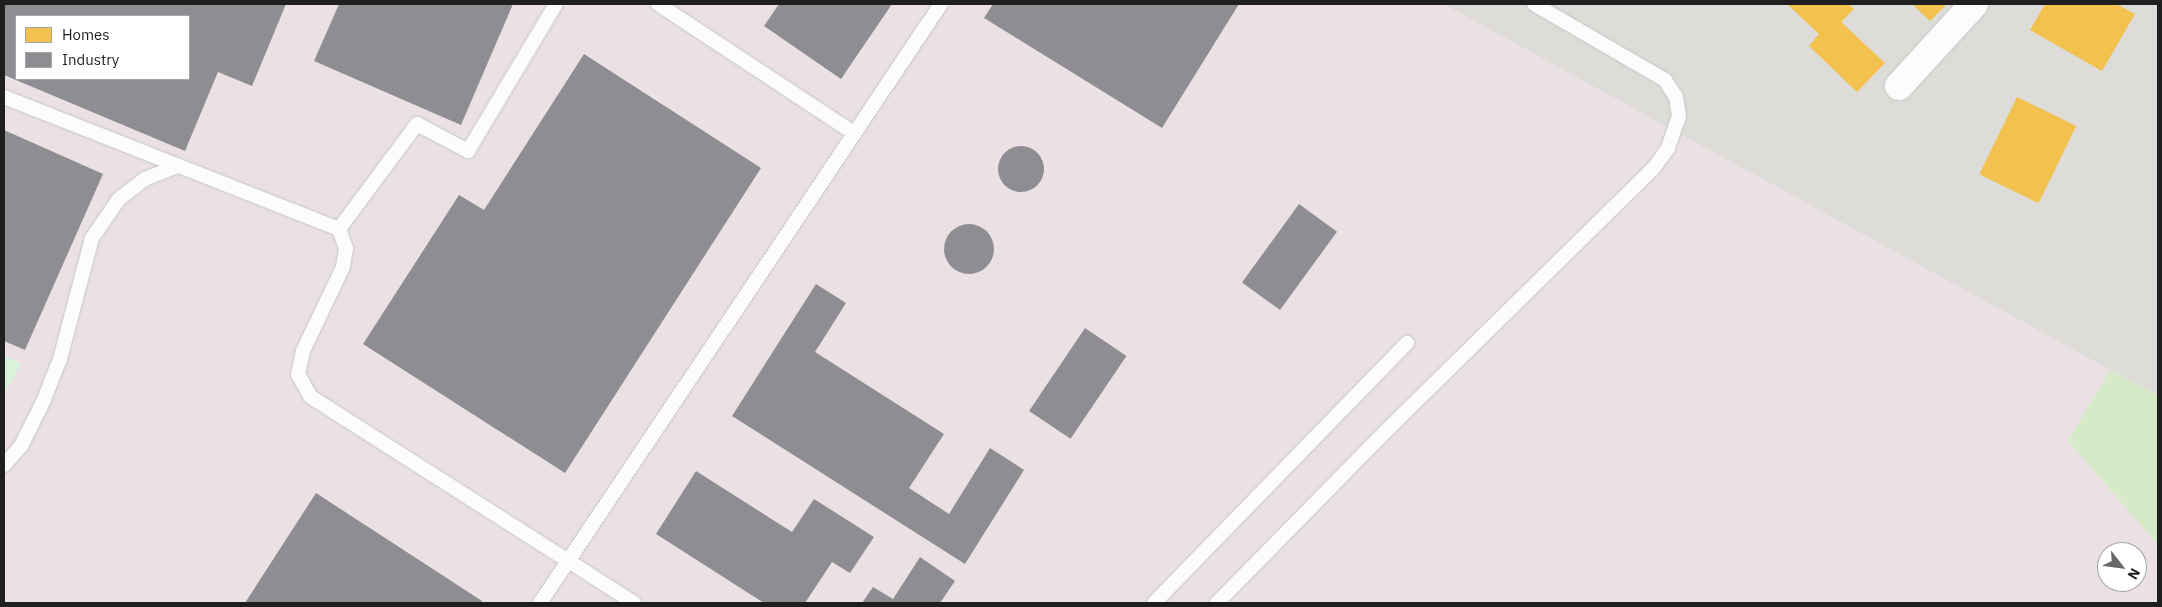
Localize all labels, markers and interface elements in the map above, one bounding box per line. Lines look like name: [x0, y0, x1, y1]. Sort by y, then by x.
legend: [15, 15, 190, 80]
text: Homes: [62, 25, 110, 44]
text: Industry: [62, 50, 119, 69]
north arrow: [2097, 542, 2147, 592]
text: N: [2124, 565, 2144, 583]

